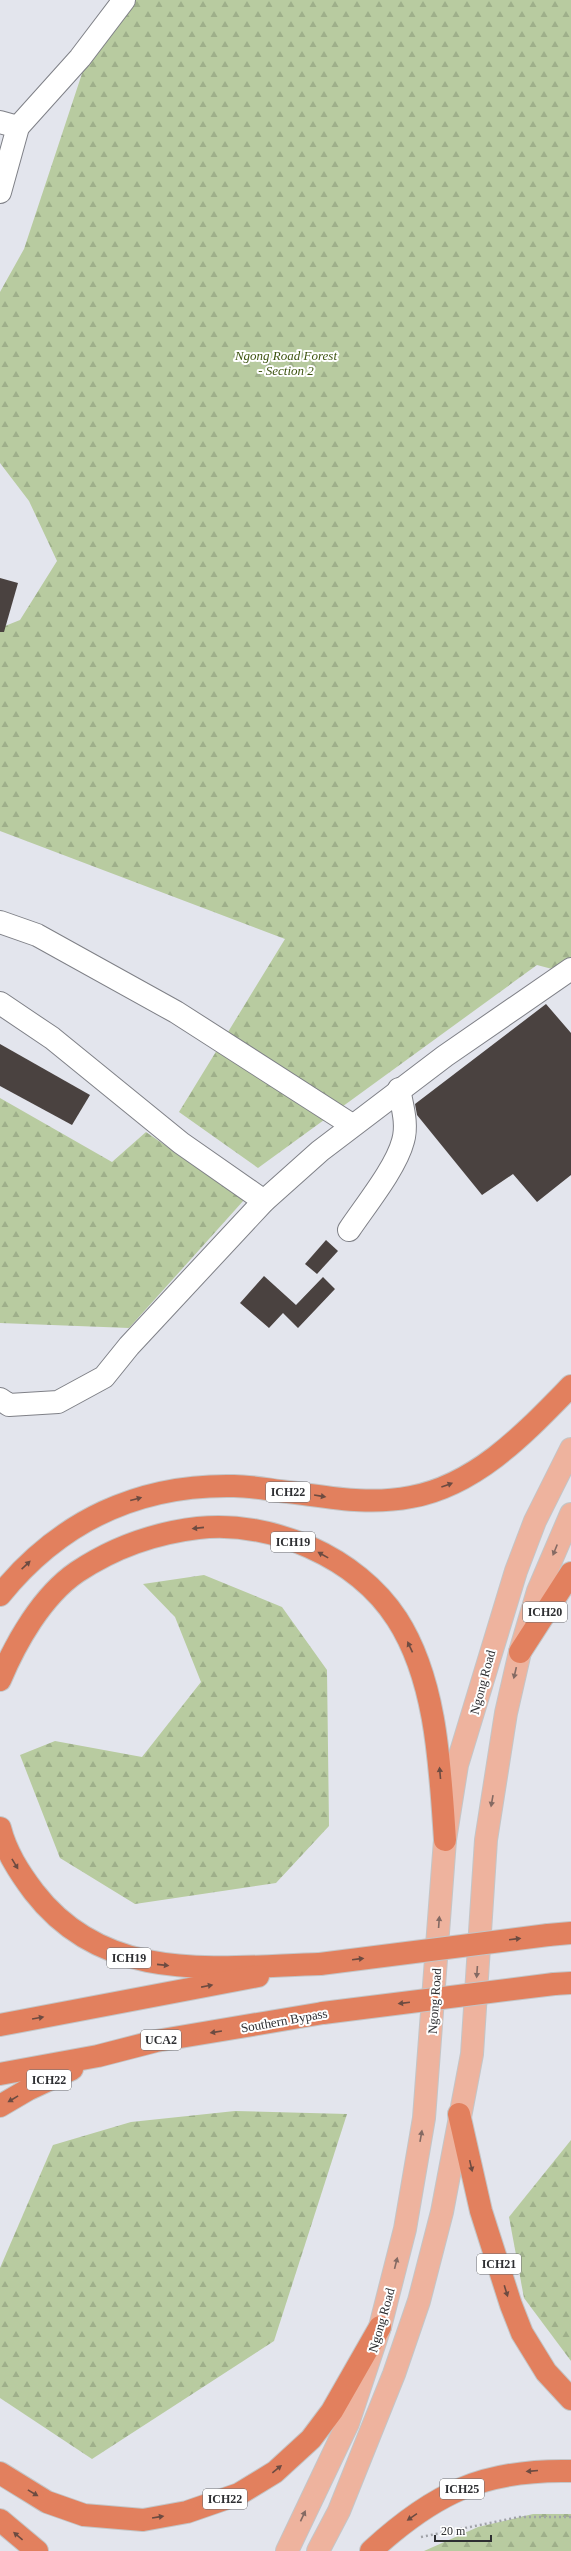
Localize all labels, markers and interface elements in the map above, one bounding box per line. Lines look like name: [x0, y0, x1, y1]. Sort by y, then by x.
park label: Ngong Road Forest - Section 2: [234, 348, 337, 378]
road number: ICH22: [266, 1482, 310, 1502]
one-way arrow: [442, 1482, 454, 1488]
one-way arrow: [314, 1494, 326, 1500]
one-way arrow: [129, 1495, 142, 1501]
one-way arrow: [192, 1525, 204, 1532]
road number: ICH19: [271, 1532, 315, 1552]
one-way arrow: [552, 1544, 558, 1556]
one-way arrow: [317, 1551, 329, 1558]
one-way arrow: [21, 1561, 31, 1570]
road number: ICH20: [523, 1602, 567, 1622]
one-way arrow: [407, 1642, 413, 1653]
street label: Ngong Road: [467, 1648, 498, 1716]
one-way arrow: [512, 1667, 518, 1679]
one-way arrow: [436, 1767, 443, 1779]
one-way arrow: [489, 1795, 495, 1807]
one-way arrow: [12, 1858, 19, 1870]
one-way arrow: [436, 1916, 443, 1928]
one-way arrow: [509, 1936, 521, 1942]
road number: ICH19: [107, 1948, 151, 1968]
one-way arrow: [352, 1956, 365, 1962]
one-way arrow: [157, 1962, 169, 1968]
one-way arrow: [474, 1966, 481, 1978]
street label: Ngong Road: [425, 1967, 444, 2035]
one-way arrow: [201, 1982, 213, 1988]
one-way arrow: [398, 2000, 410, 2006]
street label: Southern Bypass: [240, 2005, 329, 2035]
one-way arrow: [32, 2015, 44, 2021]
one-way arrow: [210, 2029, 222, 2035]
road number: UCA2: [141, 2030, 181, 2050]
road number: ICH22: [27, 2070, 71, 2090]
one-way arrow: [7, 2095, 19, 2102]
one-way arrow: [418, 2129, 424, 2142]
one-way arrow: [468, 2160, 474, 2172]
road number: ICH21: [477, 2254, 521, 2274]
one-way arrow: [393, 2257, 399, 2269]
one-way arrow: [504, 2285, 510, 2297]
street label: Ngong Road: [365, 2286, 398, 2354]
one-way arrow: [272, 2465, 283, 2474]
one-way arrow: [526, 2467, 538, 2474]
road number: ICH25: [440, 2479, 484, 2499]
one-way arrow: [28, 2489, 38, 2497]
road number: ICH22: [203, 2489, 247, 2509]
one-way arrow: [300, 2510, 306, 2521]
one-way arrow: [406, 2513, 418, 2520]
one-way arrow: [152, 2514, 164, 2520]
scale bar: [435, 2517, 491, 2543]
text: 20 m: [441, 2524, 466, 2538]
one-way arrow: [13, 2531, 24, 2540]

